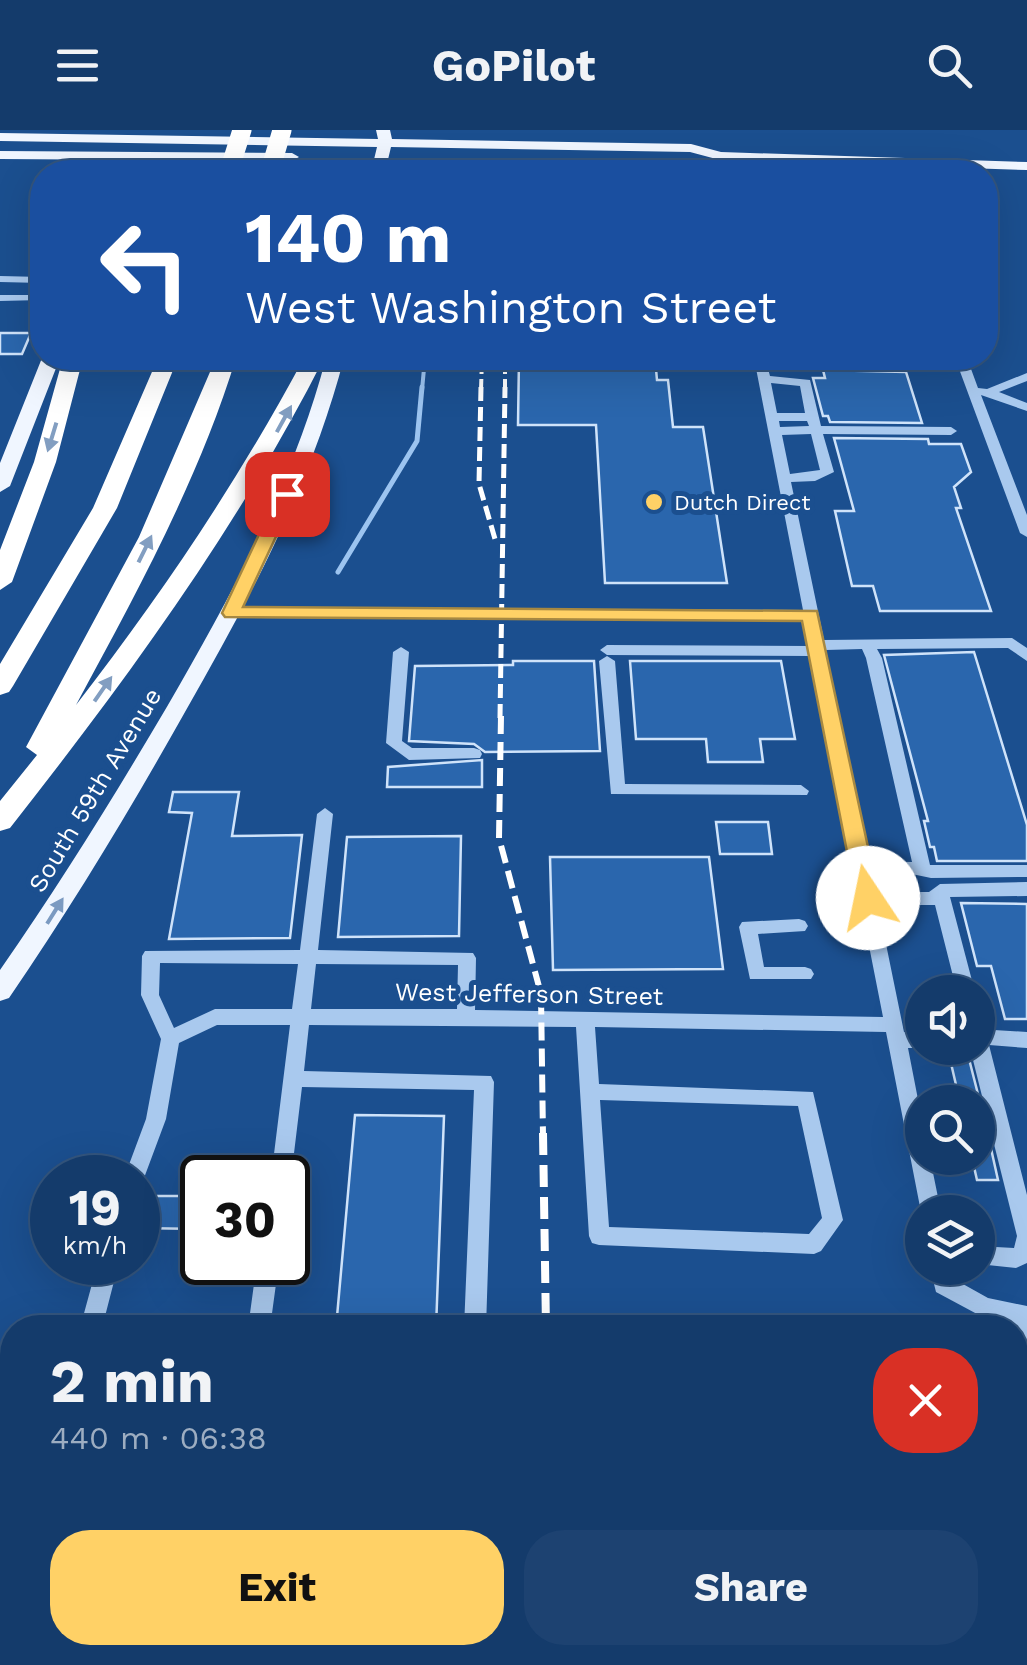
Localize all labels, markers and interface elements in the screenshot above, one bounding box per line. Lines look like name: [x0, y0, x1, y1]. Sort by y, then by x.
icon: menu: [50, 38, 105, 93]
icon: search: [922, 38, 977, 93]
text: GoPilot: [432, 39, 595, 92]
text: 140 m: [245, 197, 451, 279]
icon: left: [80, 200, 210, 330]
text: West Washington Street: [245, 281, 776, 334]
one-way arrow: [274, 405, 292, 433]
one-way arrow: [44, 423, 59, 453]
pin: [245, 452, 330, 537]
icon: arrive: [260, 467, 315, 522]
place label: Dutch Direct: [674, 490, 811, 515]
marker: Dutch Direct: [643, 491, 665, 513]
one-way arrow: [137, 534, 154, 563]
one-way arrow: [93, 676, 113, 702]
street label: South 59th Avenue: [23, 683, 167, 897]
position arrow: [816, 846, 920, 950]
one-way arrow: [46, 897, 63, 925]
map controls: [905, 975, 995, 1285]
button: sound: [905, 975, 995, 1065]
street label: West Jefferson Street: [395, 977, 664, 1011]
button: search: [905, 1085, 995, 1175]
speed limit sign: 30: [180, 1155, 310, 1285]
text: 19: [69, 1178, 121, 1237]
button: layers: [905, 1195, 995, 1285]
text: km/h: [63, 1231, 127, 1260]
text: 2 min: [50, 1346, 214, 1417]
button: close: [873, 1348, 978, 1453]
text: 440 m · 06:38: [50, 1419, 267, 1457]
button: Exit: [50, 1530, 504, 1645]
button: Share: [524, 1530, 978, 1645]

